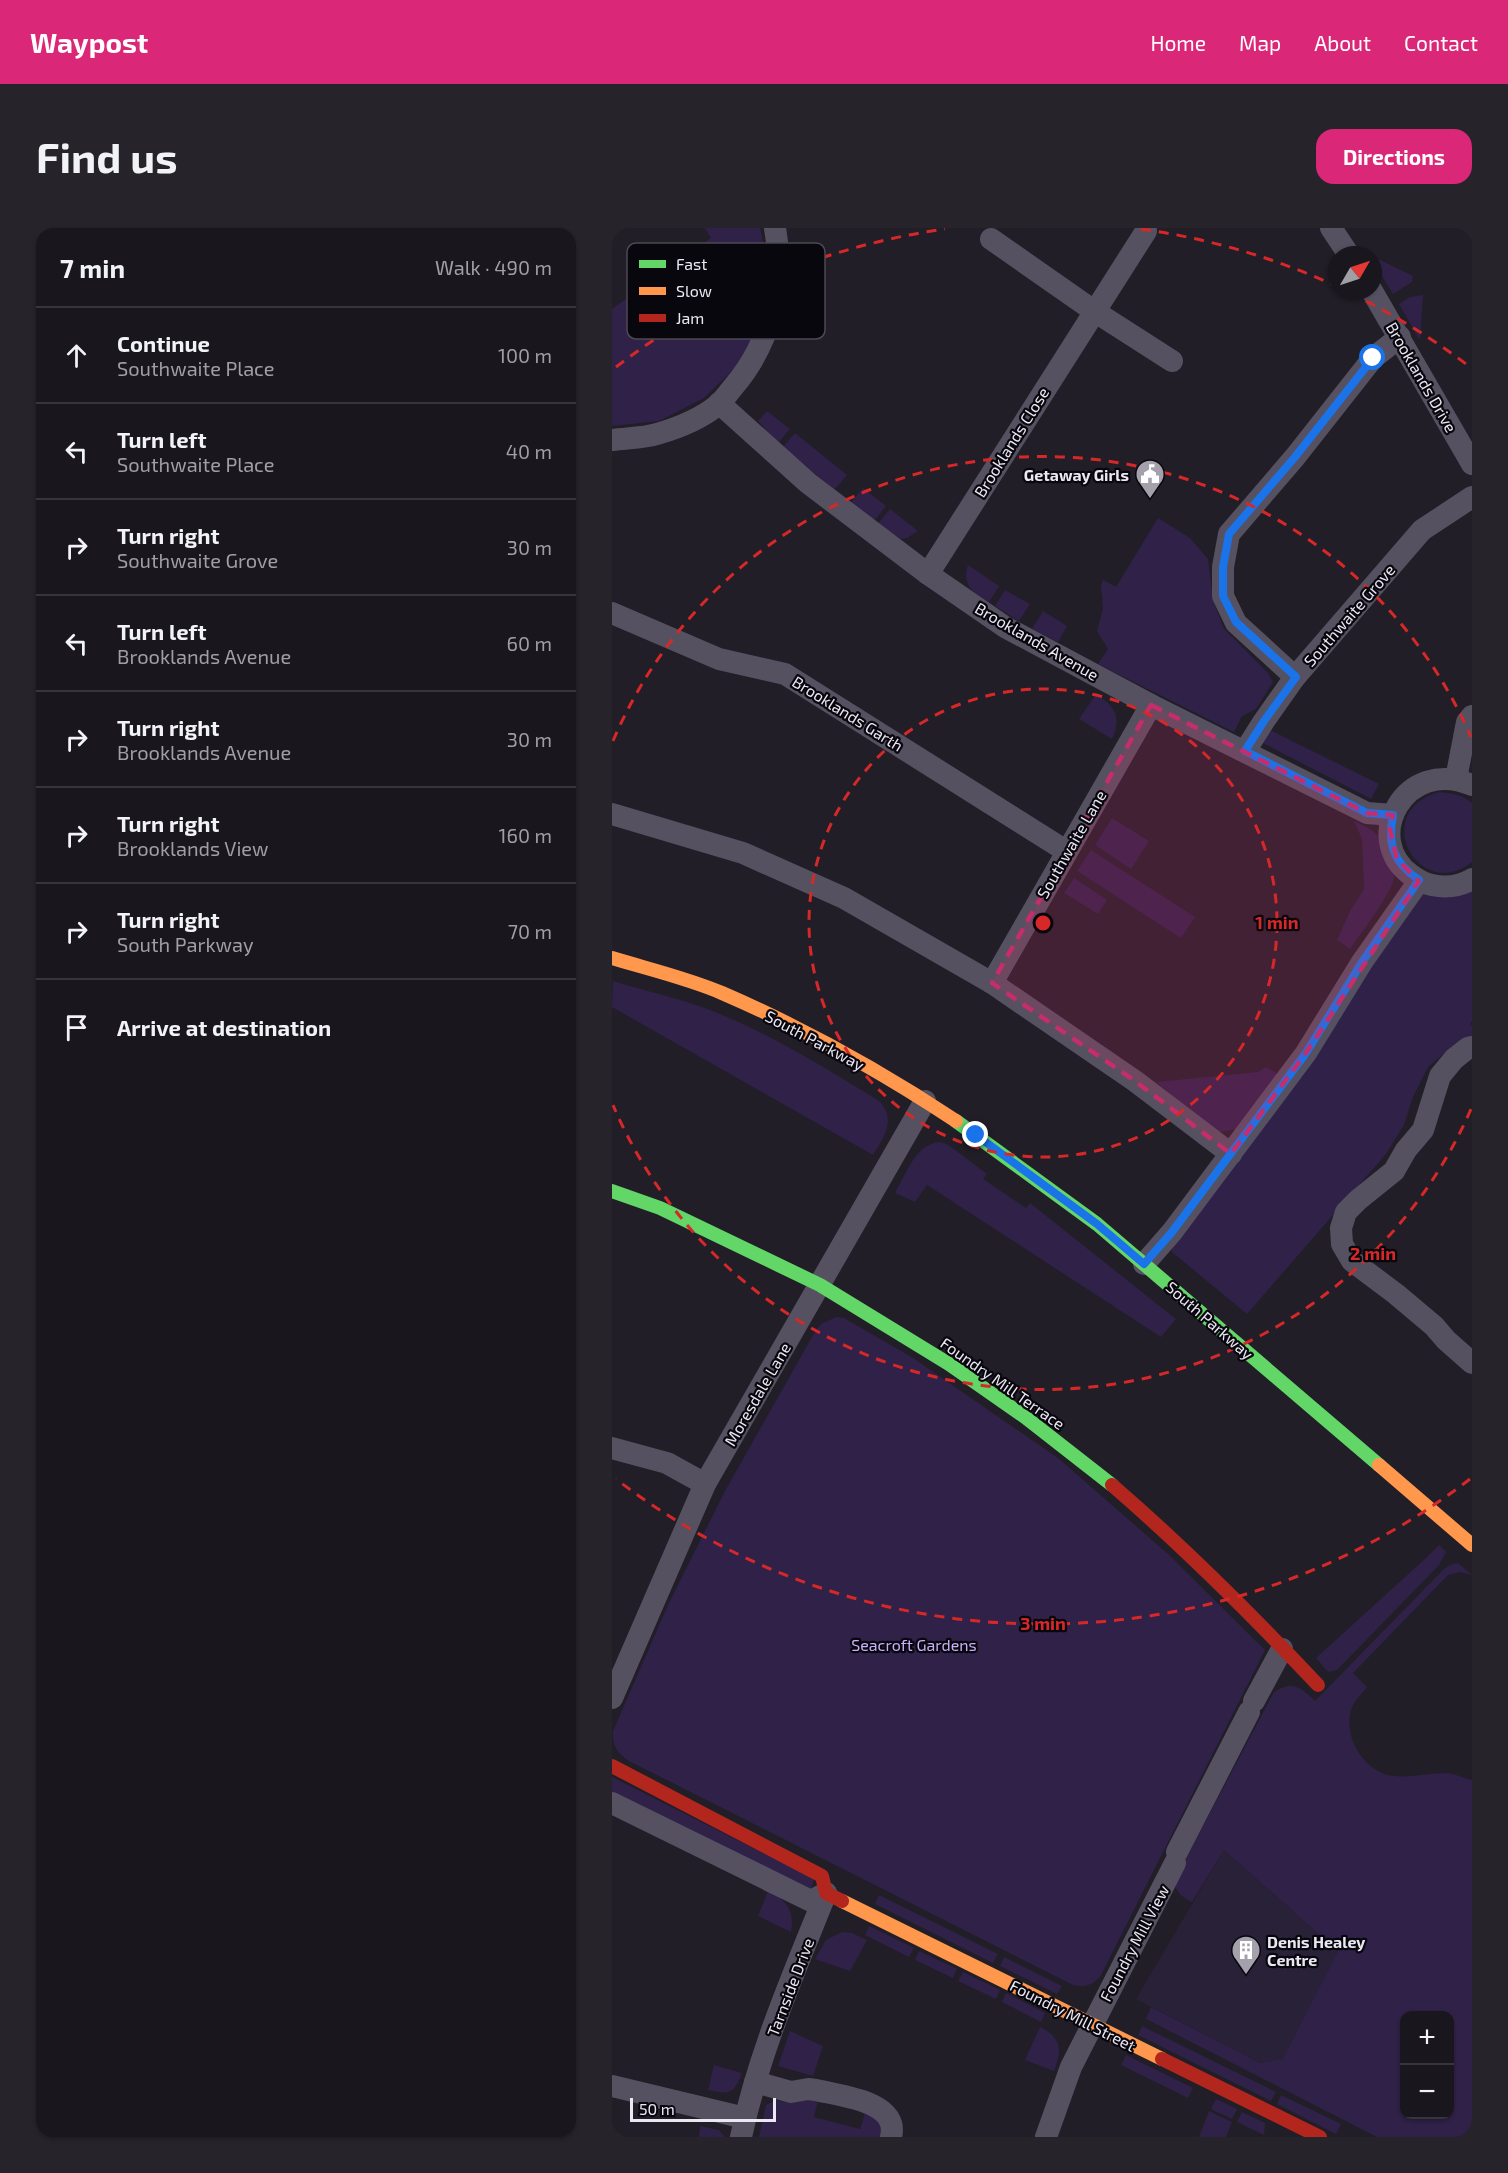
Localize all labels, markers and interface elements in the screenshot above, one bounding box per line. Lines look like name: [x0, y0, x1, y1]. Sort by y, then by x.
text: Waypost: [30, 25, 148, 59]
text: Home: [1150, 30, 1206, 55]
text: Map: [1239, 30, 1281, 55]
text: About: [1314, 30, 1371, 55]
text: Contact: [1404, 30, 1478, 55]
button: Directions: [1316, 129, 1472, 184]
text: Find us: [36, 131, 178, 181]
legend: [627, 243, 825, 339]
north arrow: [1328, 246, 1382, 300]
text: 7 min: [60, 252, 125, 283]
text: Fast: [676, 254, 707, 273]
text: Walk · 490 m: [435, 255, 552, 279]
text: Slow: [676, 281, 712, 300]
text: Jam: [676, 308, 704, 327]
street label: Brooklands Drive: [1383, 318, 1461, 436]
text: Continue: [117, 330, 210, 356]
icon: ahead: [60, 339, 93, 372]
text: 100 m: [498, 343, 552, 367]
route start: [1359, 344, 1385, 370]
text: Southwaite Place: [117, 356, 274, 380]
street label: Brooklands Close: [970, 384, 1052, 500]
text: Turn left: [117, 426, 206, 452]
icon: left: [60, 435, 93, 468]
text: 40 m: [506, 439, 552, 463]
text: Southwaite Place: [117, 452, 274, 476]
public building icon: Getaway Girls: [1134, 458, 1166, 500]
place label: Getaway Girls: [1024, 465, 1129, 485]
text: Turn right: [117, 522, 219, 548]
icon: right: [60, 531, 93, 564]
text: 30 m: [507, 535, 552, 559]
text: Southwaite Grove: [117, 548, 278, 572]
street label: Southwaite Grove: [1300, 560, 1398, 670]
street label: Brooklands Avenue: [972, 598, 1102, 684]
text: Turn left: [117, 618, 206, 644]
icon: left: [60, 627, 93, 660]
text: 60 m: [507, 631, 552, 655]
text: Brooklands Avenue: [117, 644, 291, 668]
street label: Brooklands Garth: [789, 671, 907, 755]
text: Turn right: [117, 714, 219, 740]
icon: right: [60, 723, 93, 756]
text: 30 m: [507, 727, 552, 751]
text: Brooklands Avenue: [117, 740, 291, 764]
street label: Southwaite Lane: [1032, 787, 1110, 901]
text: Turn right: [117, 810, 219, 836]
icon: right: [60, 819, 93, 852]
text: 160 m: [499, 823, 552, 847]
text: Brooklands View: [117, 836, 269, 860]
text: Turn right: [117, 906, 219, 932]
text: 1 min: [1255, 911, 1299, 933]
centre of rings: [1033, 913, 1053, 933]
icon: right: [60, 915, 93, 948]
text: 70 m: [508, 919, 552, 943]
text: South Parkway: [117, 932, 254, 956]
street label: South Parkway: [762, 1006, 868, 1074]
icon: arrive: [60, 1011, 93, 1044]
text: Arrive at destination: [117, 1014, 331, 1040]
route end: [962, 1121, 988, 1147]
text: 2 min: [1350, 1242, 1396, 1264]
street label: South Parkway: [1163, 1277, 1258, 1363]
street label: Foundry Mill Terrace: [937, 1333, 1069, 1433]
street label: Moresdale Lane: [720, 1339, 794, 1449]
text: 3 min: [1020, 1612, 1066, 1634]
park label: Seacroft Gardens: [851, 1635, 977, 1654]
street label: Foundry Mill View: [1095, 1882, 1173, 2004]
place label: Denis Healey Centre: [1267, 1932, 1365, 1969]
building icon: Denis Healey Centre: [1230, 1934, 1262, 1976]
street label: Tarnside Drive: [763, 1935, 817, 2039]
street label: Foundry Mill Street: [1007, 1975, 1139, 2055]
map controls: [1400, 2011, 1454, 2119]
button: +: [1400, 2011, 1454, 2065]
button: −: [1400, 2065, 1454, 2119]
scale bar: [630, 2095, 776, 2122]
text: 50 m: [639, 2099, 675, 2118]

